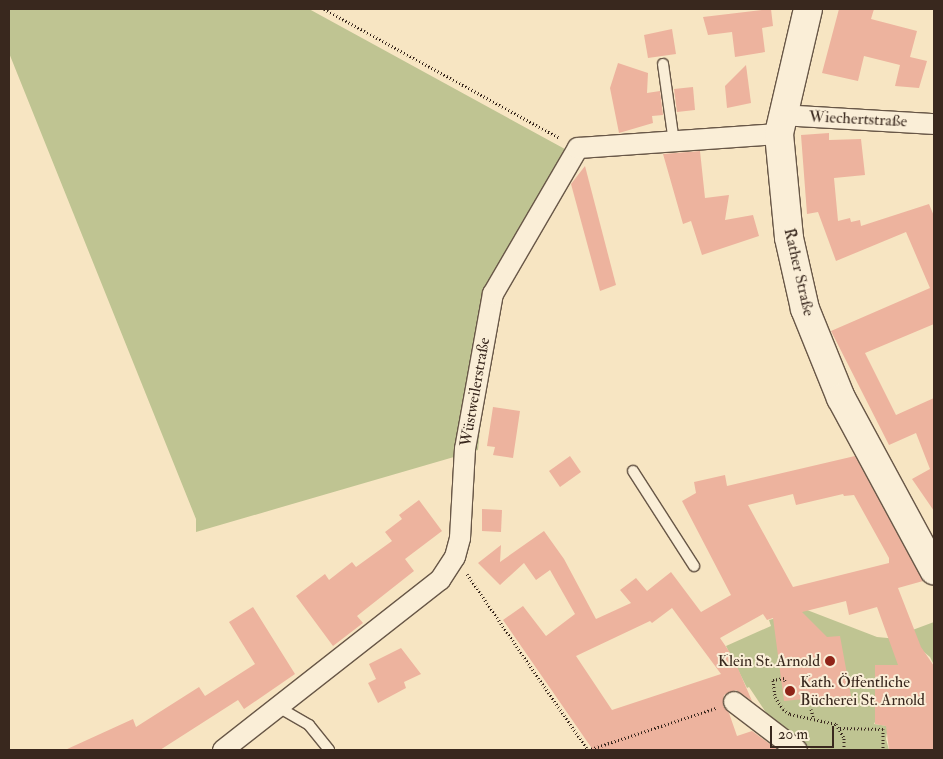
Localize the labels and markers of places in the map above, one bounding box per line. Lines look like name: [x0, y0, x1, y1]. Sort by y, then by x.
place label: Klein St. Arnold: [718, 651, 820, 671]
marker: Klein St. Arnold: [824, 655, 836, 667]
place label: Kath. Öffentliche Bücherei St. Arnold: [800, 672, 925, 710]
marker: Kath. Öffentliche Bücherei St. Arnold: [784, 685, 796, 697]

